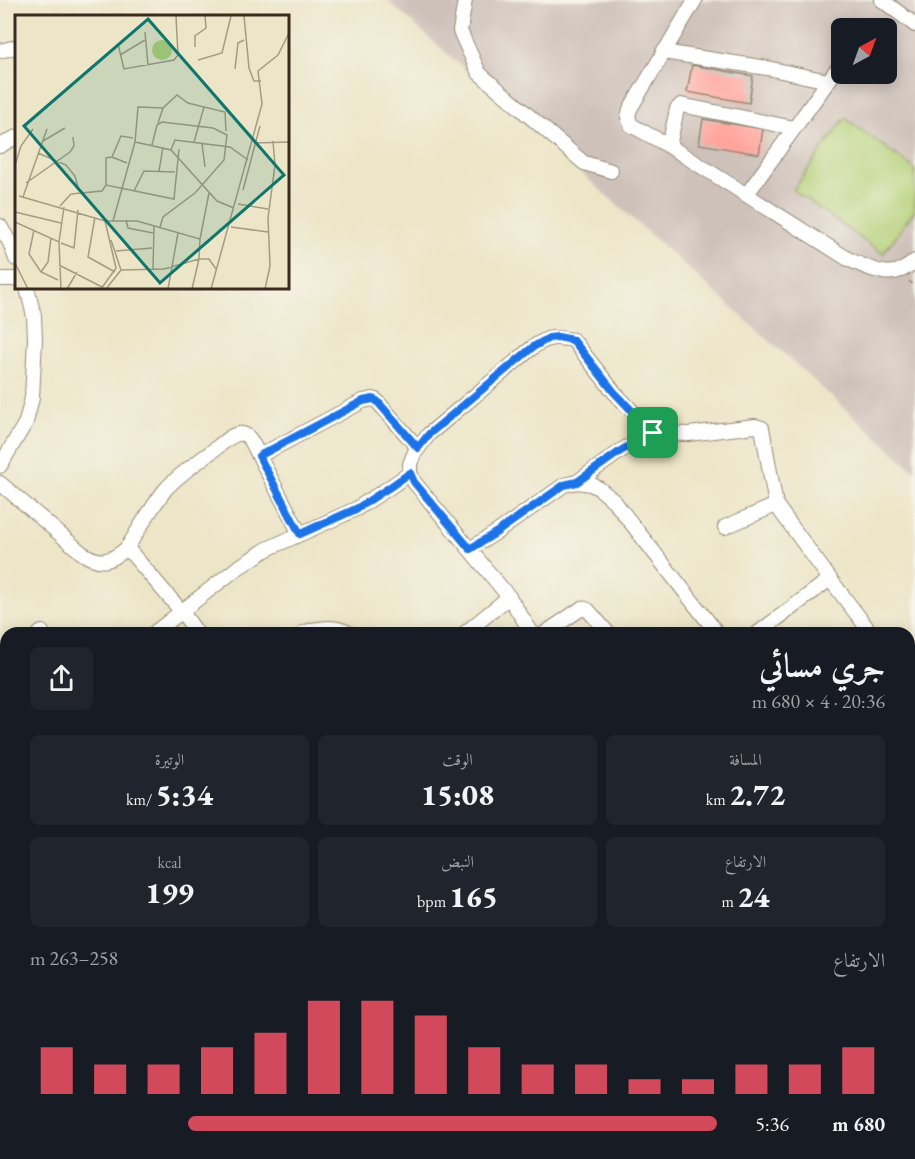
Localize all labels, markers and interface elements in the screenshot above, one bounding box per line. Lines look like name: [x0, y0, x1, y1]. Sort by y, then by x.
inset map: [15, 15, 290, 290]
north arrow: [831, 18, 897, 84]
map controls: [831, 18, 897, 84]
pin: [627, 407, 678, 458]
icon: arrive: [636, 416, 669, 449]
text: جري مسائي: [759, 644, 885, 687]
button: share: [30, 647, 93, 710]
text: 20:36 · 4 × 680 m: [752, 688, 885, 714]
text: الوتيرة: [155, 749, 184, 770]
text: الوقت: [442, 749, 473, 770]
text: المسافة: [729, 749, 762, 770]
text: 5:34: [156, 775, 213, 814]
text: 15:08: [421, 775, 494, 814]
text: 2.72: [729, 775, 785, 814]
text: /km: [126, 789, 156, 810]
text: km: [706, 789, 729, 810]
text: النبض: [441, 851, 474, 872]
text: الارتفاع: [725, 851, 766, 872]
text: kcal: [157, 852, 182, 873]
text: 199: [145, 873, 194, 912]
text: 165: [449, 877, 498, 916]
text: 24: [737, 877, 770, 916]
text: bpm: [417, 891, 449, 912]
text: m: [721, 891, 737, 912]
text: 258–263 m: [30, 945, 118, 971]
text: الارتفاع: [833, 947, 885, 973]
text: 5:36: [755, 1111, 789, 1137]
text: 680 m: [832, 1111, 885, 1137]

